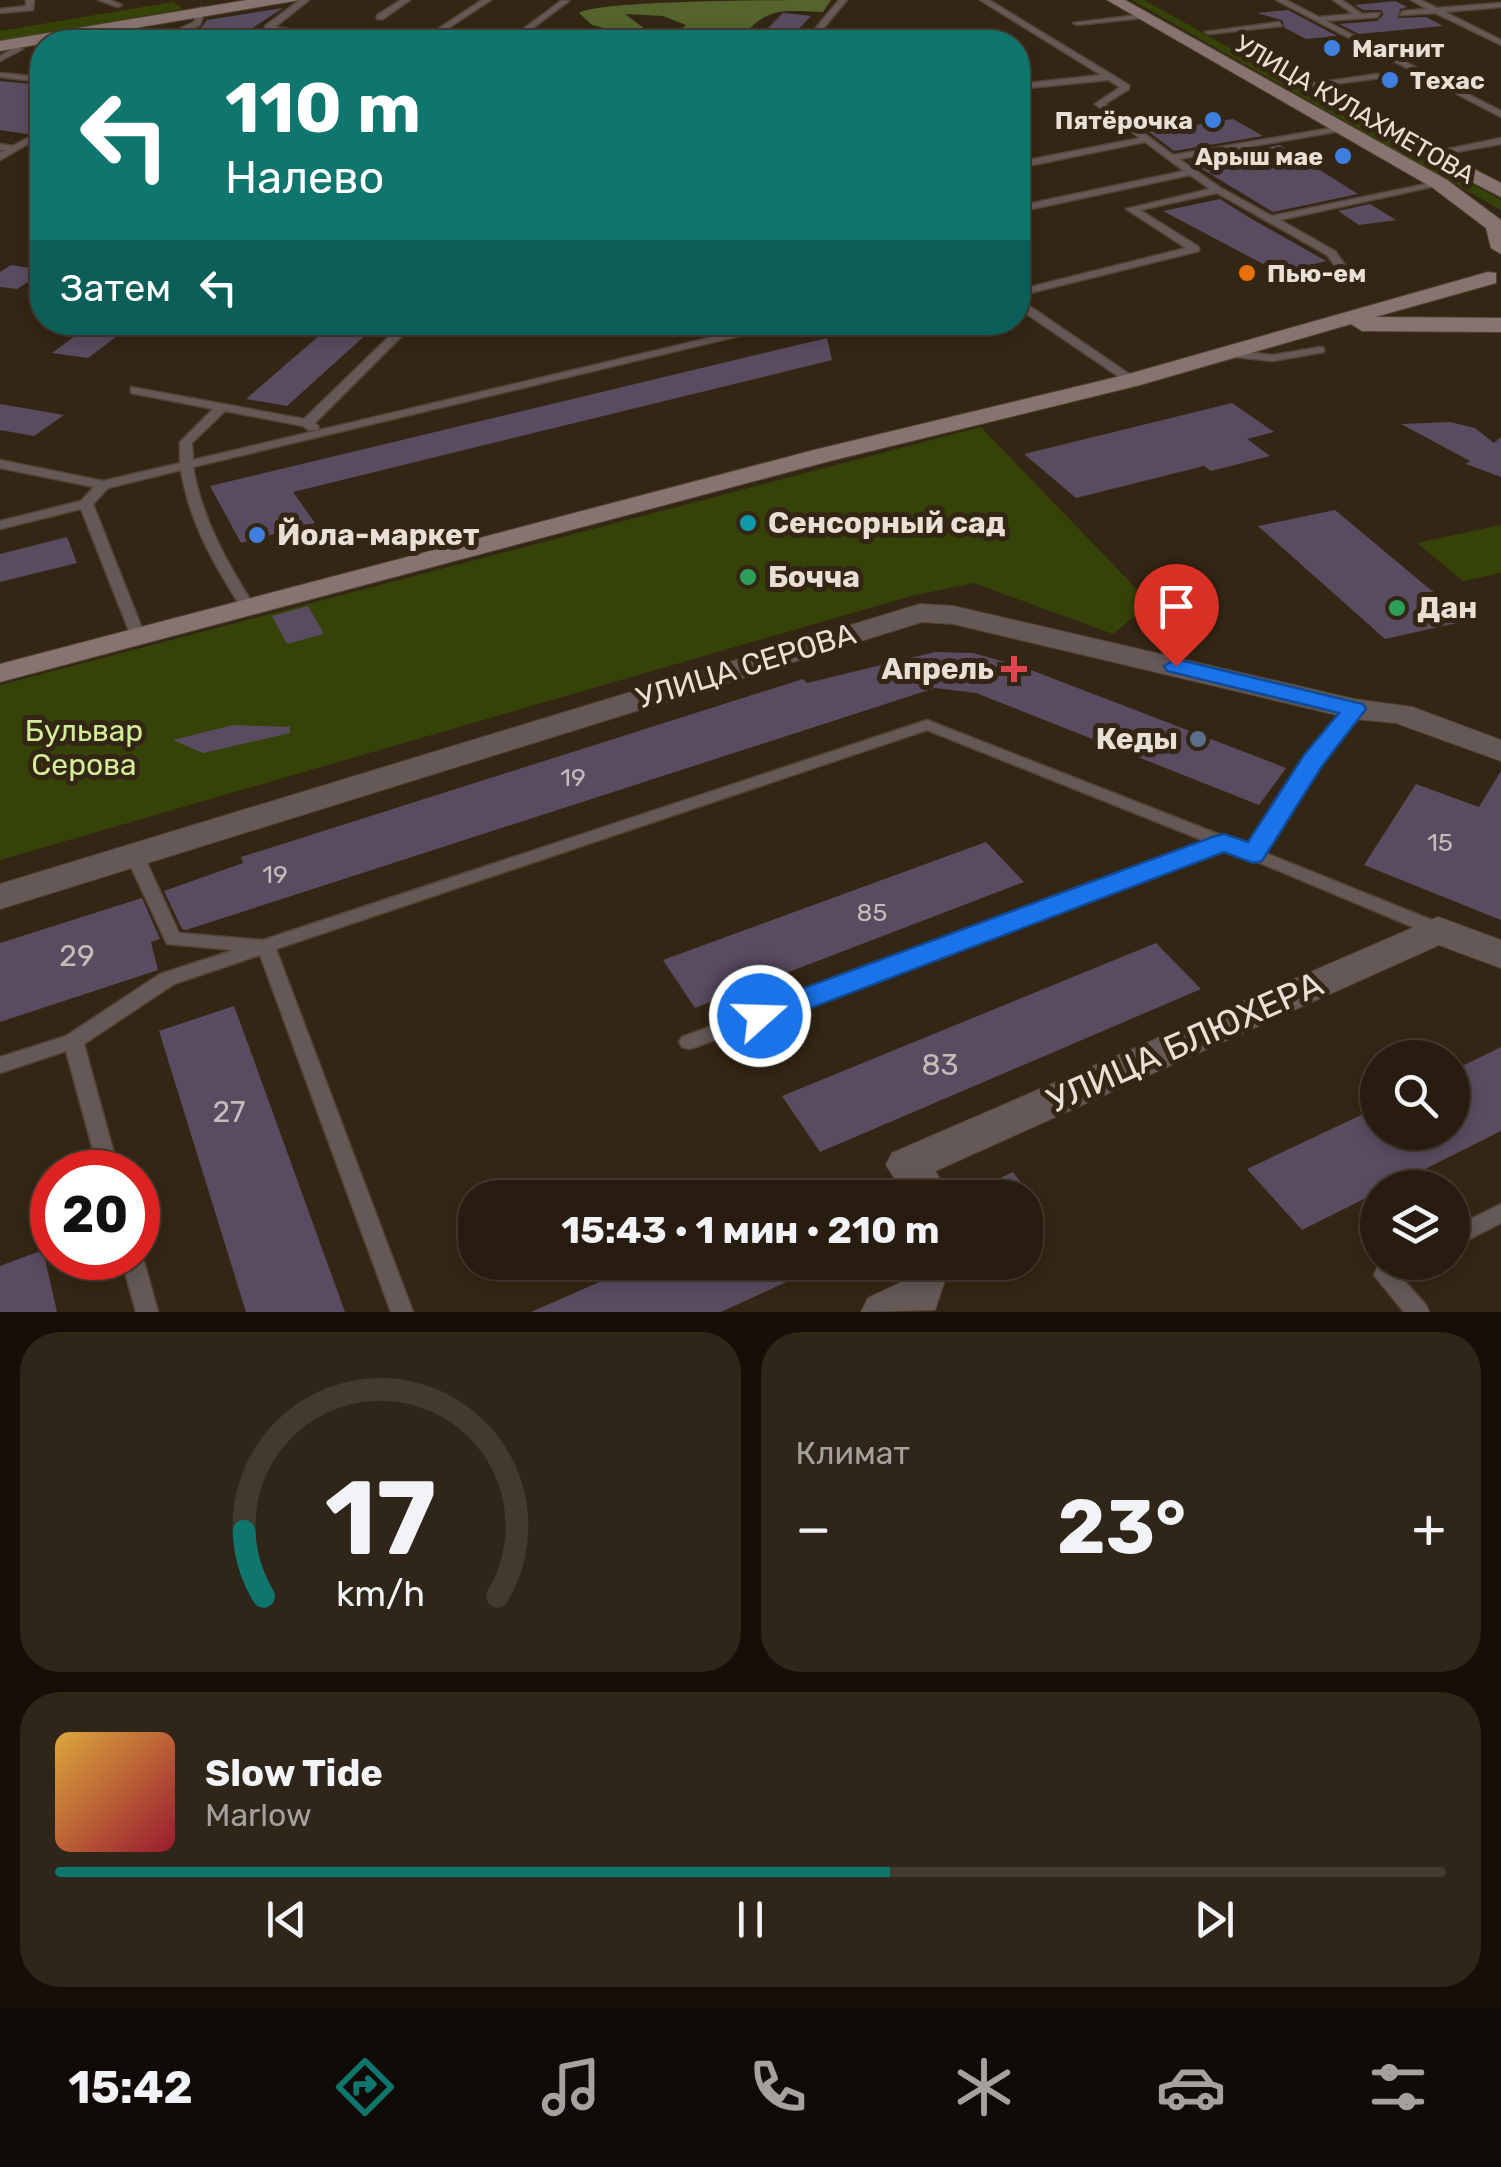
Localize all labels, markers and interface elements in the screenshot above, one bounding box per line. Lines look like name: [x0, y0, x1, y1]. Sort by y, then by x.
street label: УЛИЦА КУЛАХМЕТОВА: [1230, 29, 1480, 190]
place label: Магнит: [1352, 34, 1445, 63]
marker: Магнит: [1321, 37, 1343, 59]
place label: Техас: [1410, 66, 1485, 95]
text: 110 m: [225, 67, 421, 150]
marker: Техас: [1379, 69, 1401, 91]
icon: left: [60, 70, 190, 200]
place label: Пятёрочка: [1055, 106, 1193, 135]
marker: Пятёрочка: [1202, 109, 1224, 131]
place label: Арыш мае: [1195, 142, 1323, 171]
marker: Арыш мае: [1332, 145, 1354, 167]
text: Налево: [225, 151, 384, 204]
place label: Пью-ем: [1267, 259, 1366, 288]
icon: left: [191, 260, 246, 315]
marker: Пью-ем: [1236, 262, 1258, 284]
text: Затем: [60, 265, 171, 311]
place label: Сенсорный сад: [768, 505, 1006, 541]
marker: Сенсорный сад: [737, 512, 759, 534]
place label: Йола-маркет: [277, 517, 480, 553]
marker: Йола-маркет: [246, 524, 268, 546]
place label: Бочча: [768, 559, 860, 595]
pin: [1134, 564, 1219, 667]
marker: Бочча: [737, 566, 759, 588]
icon: arrive: [1149, 579, 1204, 634]
place label: Дан: [1417, 590, 1477, 626]
marker: Дан: [1386, 597, 1408, 619]
street label: УЛИЦА СЕРОВА: [632, 616, 860, 716]
place label: Апрель: [882, 651, 994, 687]
marker: Апрель: [1003, 658, 1025, 680]
park label: Бульвар Серова: [25, 713, 143, 783]
place label: Кеды: [1096, 721, 1178, 757]
marker: Кеды: [1187, 728, 1209, 750]
house number: 19: [560, 763, 586, 792]
house number: 15: [1427, 828, 1453, 857]
house number: 19: [262, 860, 288, 889]
house number: 85: [857, 898, 887, 927]
house number: 29: [59, 938, 95, 974]
street label: УЛИЦА БЛЮХЕРА: [1041, 962, 1329, 1122]
position arrow: [708, 964, 812, 1068]
map controls: [1360, 1040, 1470, 1280]
button: search: [1360, 1040, 1470, 1150]
house number: 83: [921, 1047, 959, 1083]
house number: 27: [213, 1094, 246, 1130]
speed limit sign: 20: [30, 1150, 160, 1280]
button: layers: [1360, 1170, 1470, 1280]
text: 15:43 · 1 мин · 210 m: [561, 1207, 940, 1253]
text: Климат: [796, 1434, 910, 1472]
text: 17: [325, 1457, 436, 1580]
text: 23°: [1057, 1483, 1186, 1572]
text: −: [796, 1496, 831, 1561]
text: +: [1412, 1496, 1446, 1561]
text: km/h: [336, 1573, 425, 1615]
text: Slow Tide: [205, 1750, 383, 1796]
text: Marlow: [205, 1796, 312, 1834]
icon: previous: [259, 1892, 314, 1947]
icon: pause: [723, 1892, 778, 1947]
icon: next: [1187, 1892, 1242, 1947]
icon: directions: [330, 2052, 400, 2122]
icon: music: [536, 2052, 606, 2122]
icon: phone: [743, 2052, 813, 2122]
icon: climate: [949, 2052, 1019, 2122]
icon: car: [1156, 2052, 1226, 2122]
icon: filters: [1363, 2052, 1433, 2122]
text: 15:42: [68, 2061, 193, 2114]

